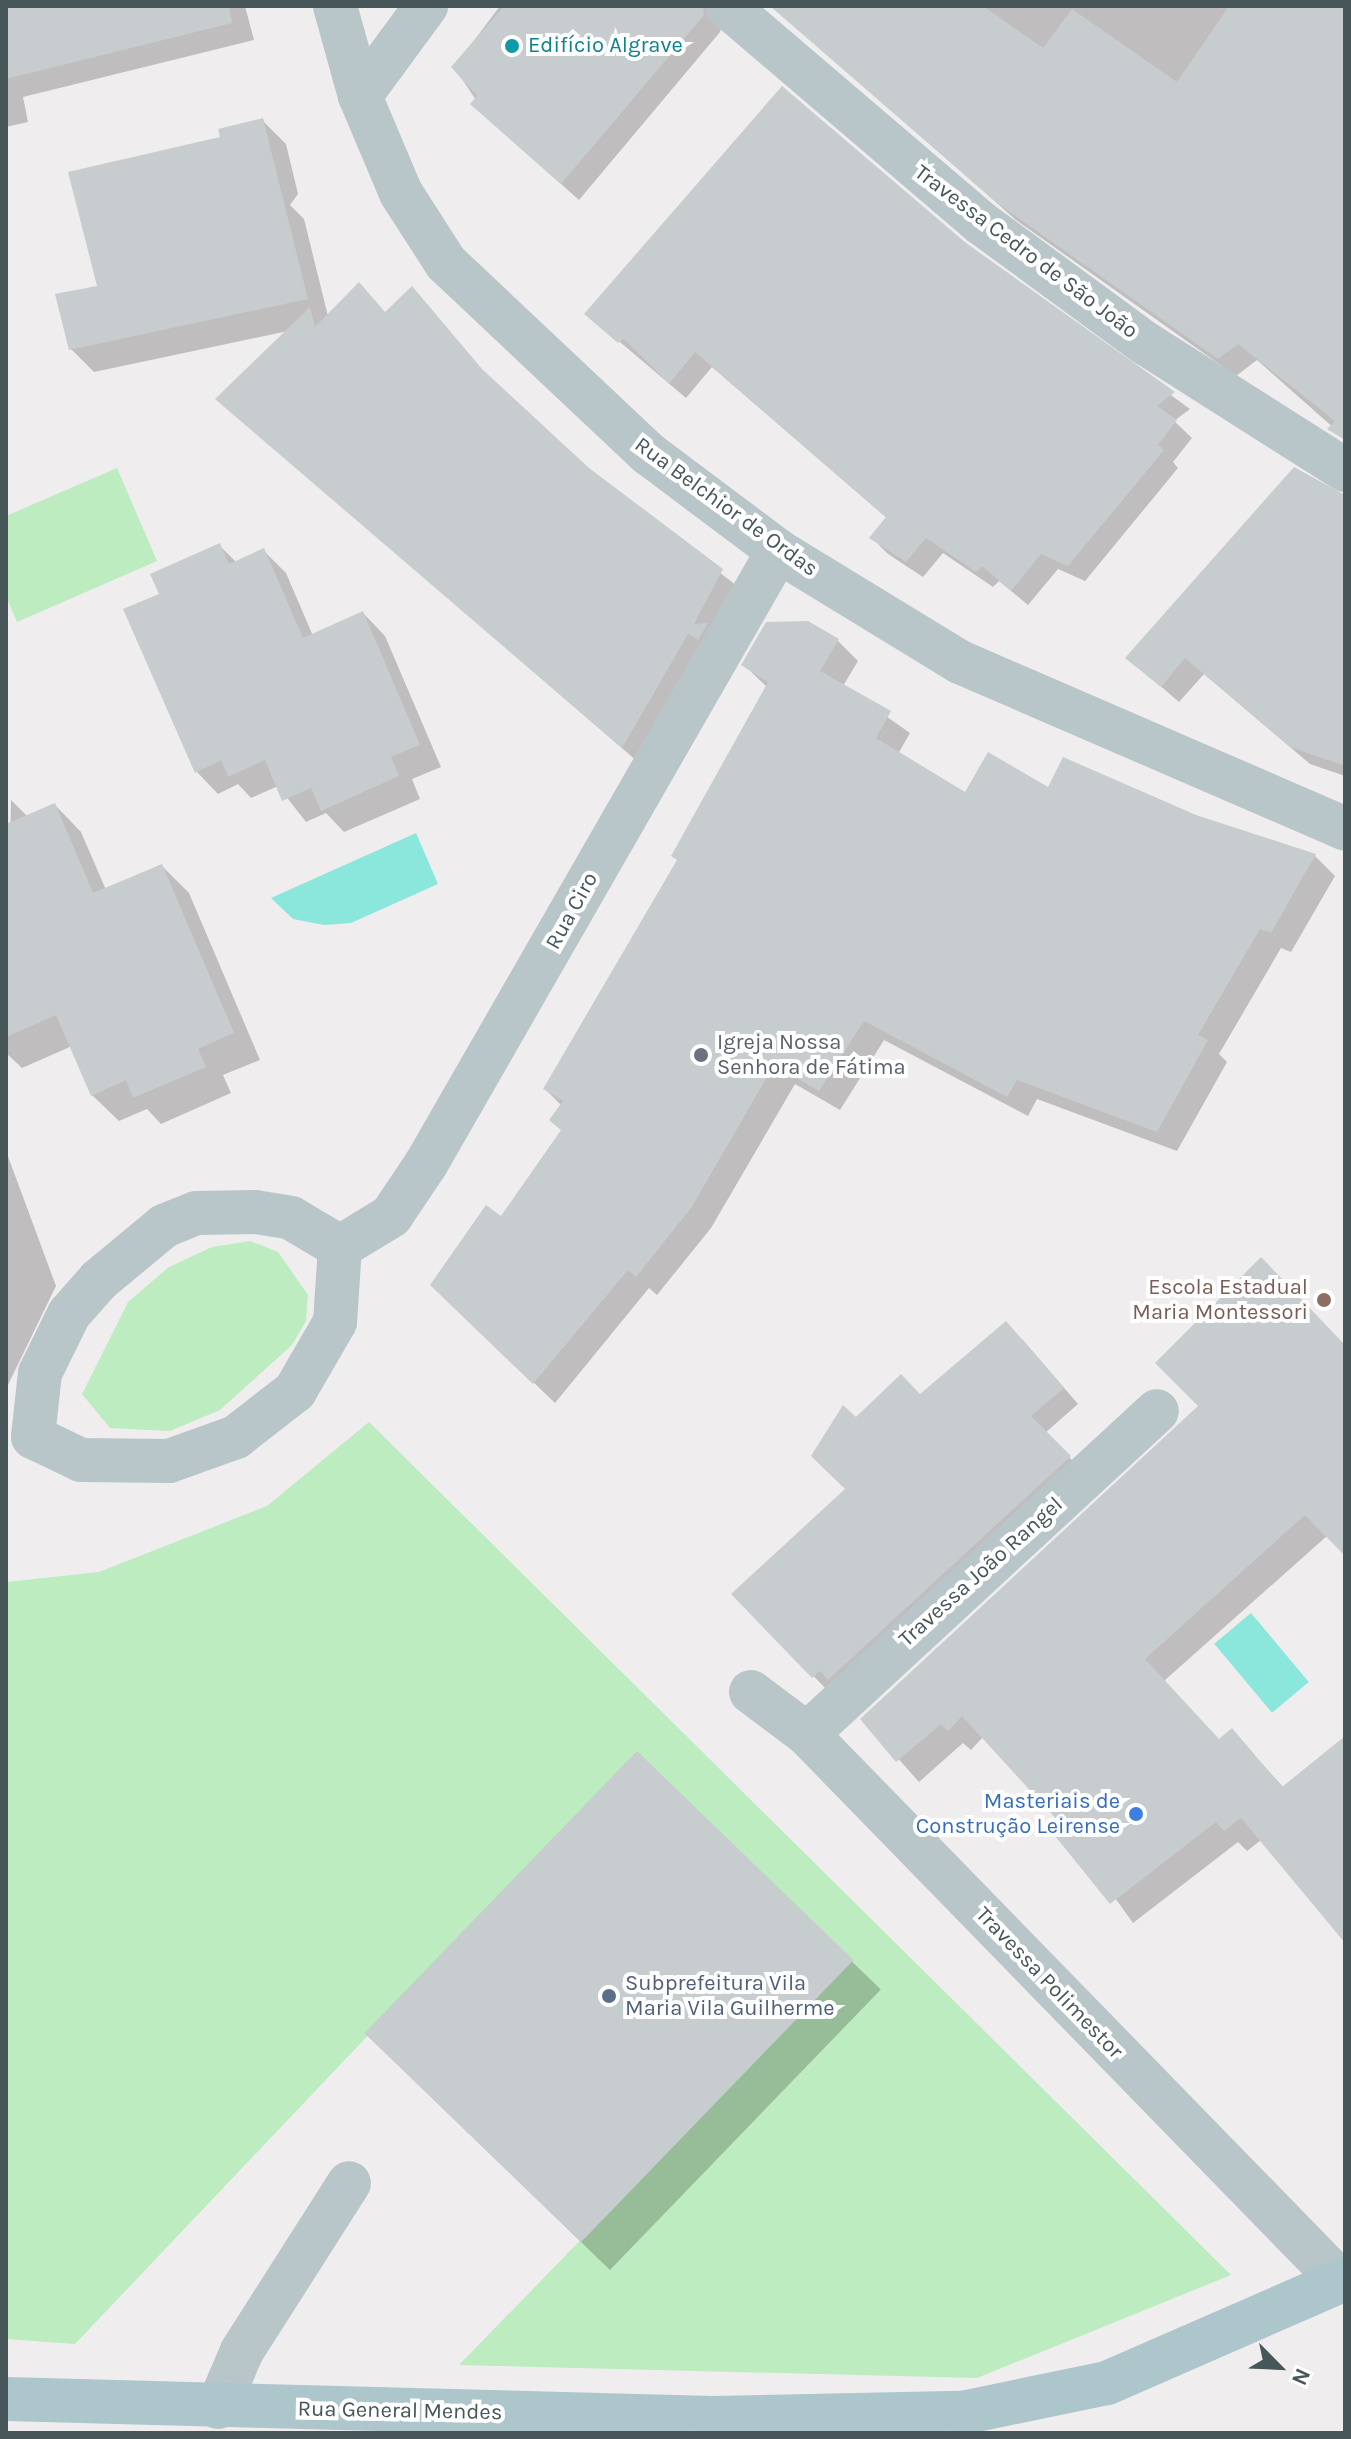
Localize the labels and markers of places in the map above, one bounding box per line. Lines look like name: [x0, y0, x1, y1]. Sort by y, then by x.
place label: Edifício Algrave: [528, 33, 683, 59]
marker: Edifício Algrave: [503, 37, 521, 55]
place label: Igreja Nossa Senhora de Fátima: [717, 1029, 906, 1080]
marker: Igreja Nossa Senhora de Fátima: [692, 1046, 710, 1064]
place label: Escola Estadual Maria Montessori: [1132, 1274, 1308, 1326]
marker: Escola Estadual Maria Montessori: [1315, 1291, 1333, 1309]
place label: Masteriais de Construção Leirense: [916, 1788, 1120, 1840]
marker: Masteriais de Construção Leirense: [1127, 1805, 1145, 1823]
place label: Subprefeitura Vila Maria Vila Guilherme: [625, 1970, 835, 2022]
marker: Subprefeitura Vila Maria Vila Guilherme: [600, 1987, 618, 2005]

